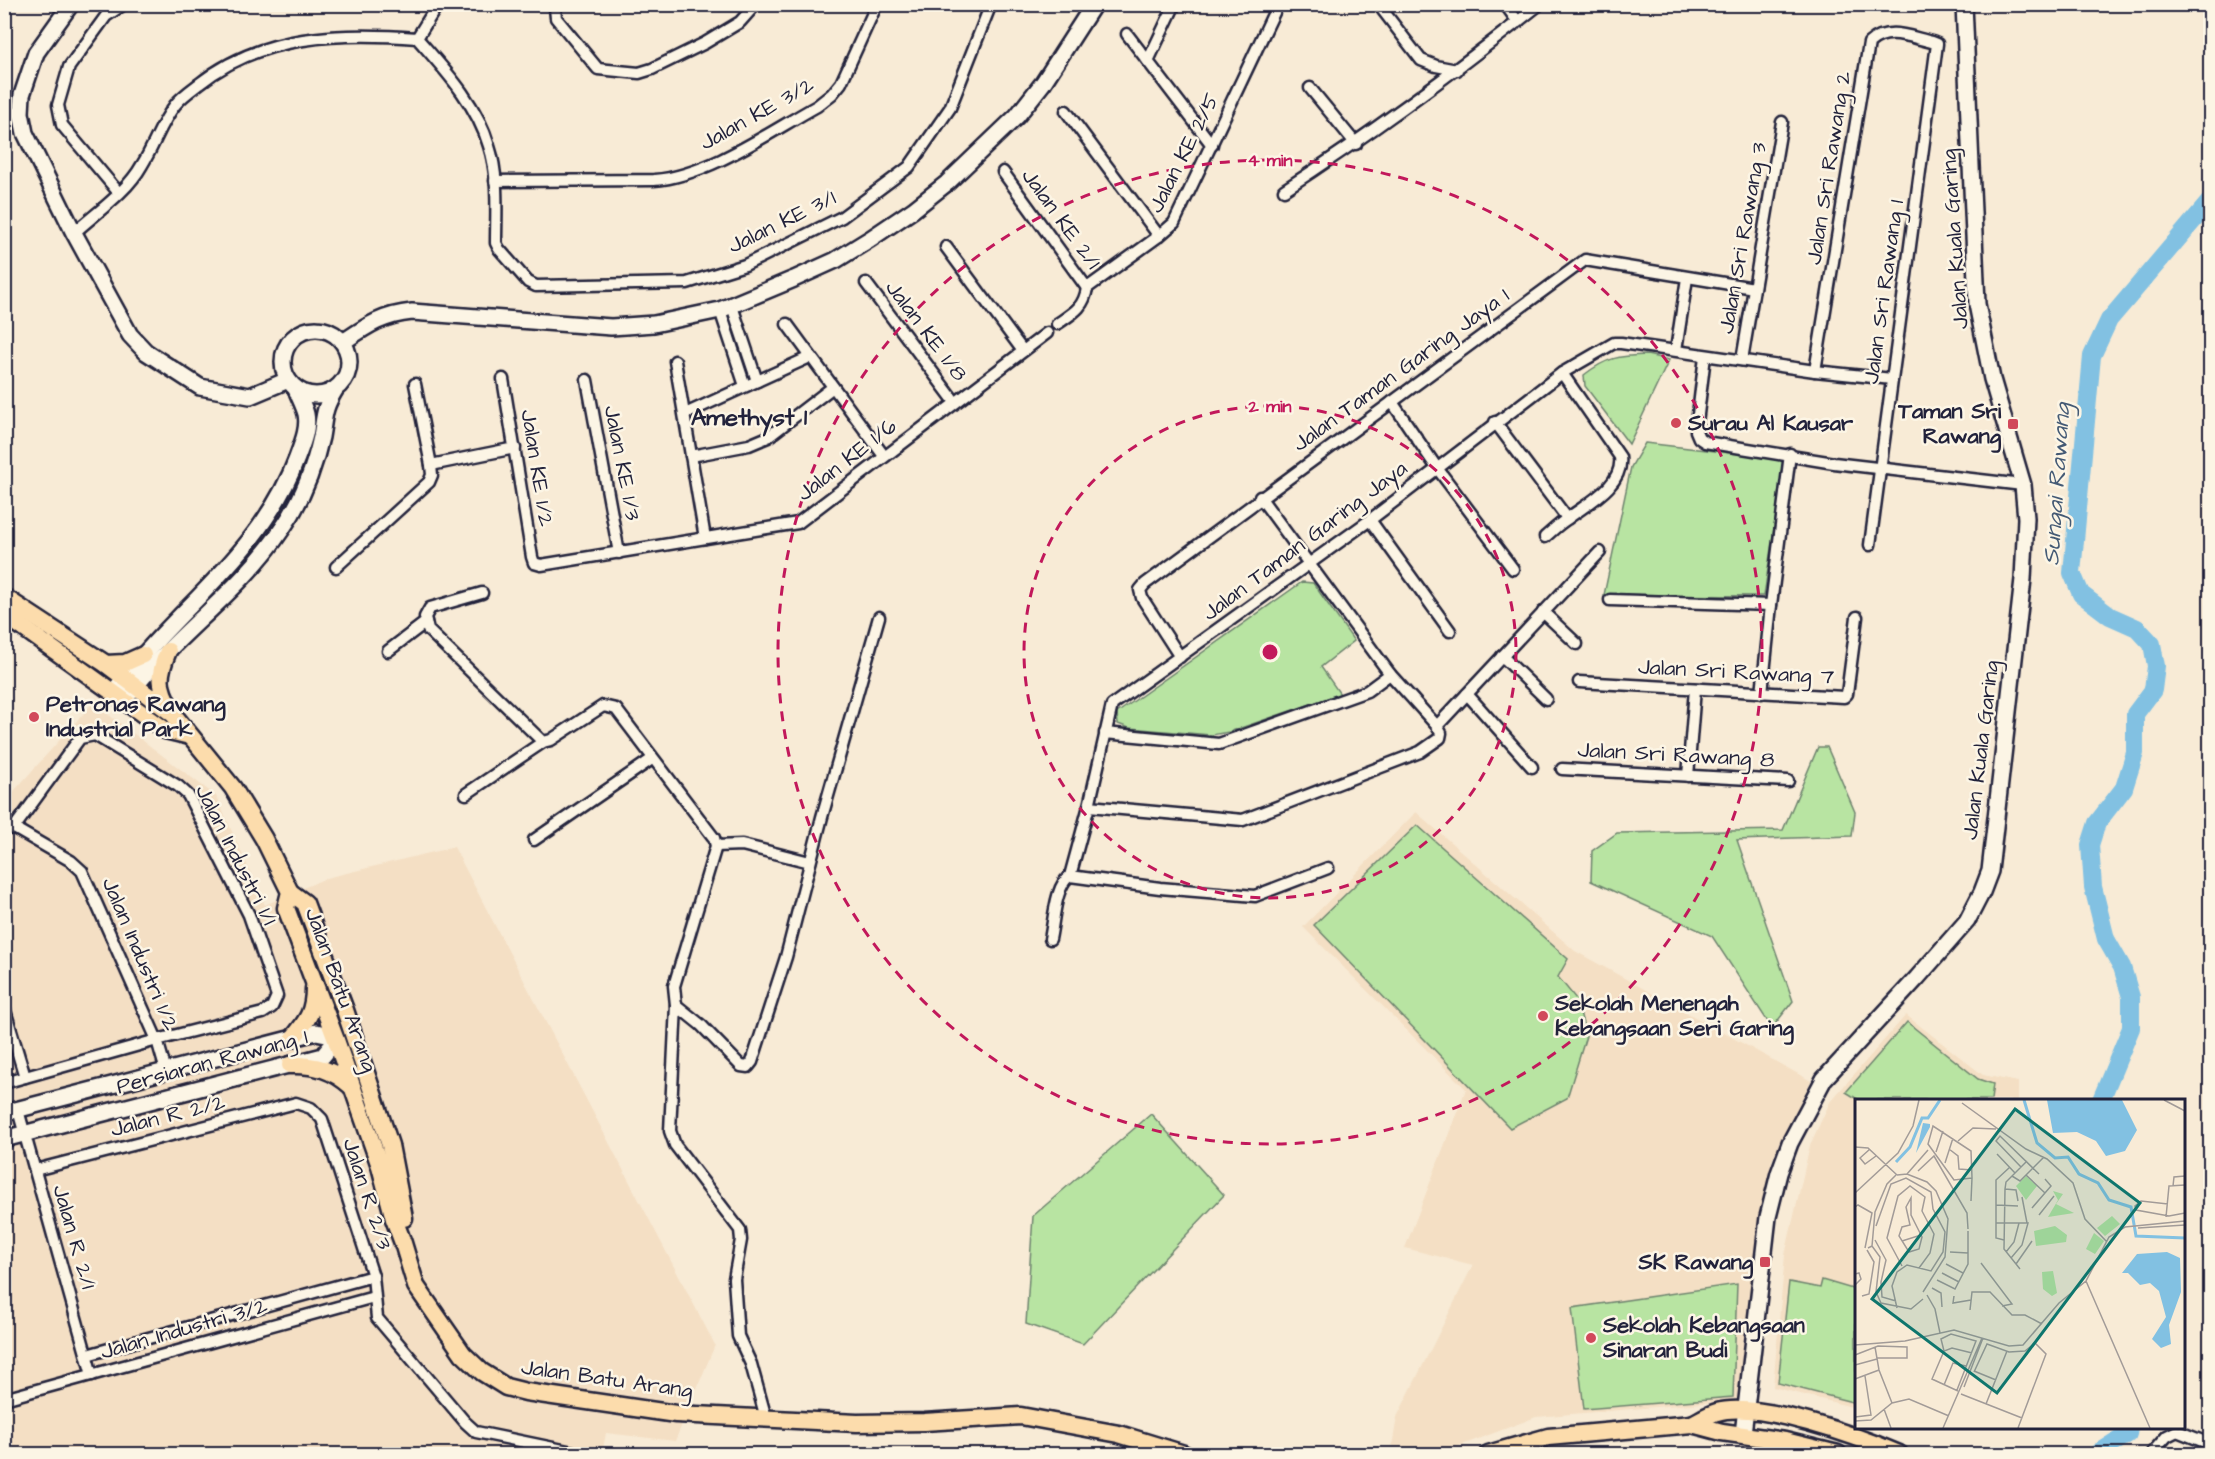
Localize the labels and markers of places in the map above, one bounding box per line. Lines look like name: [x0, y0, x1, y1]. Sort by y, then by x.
place label: Taman Sri Rawang: [1897, 396, 2002, 453]
place label: Surau Al Kausar: [1687, 408, 1854, 439]
marker: Surau Al Kausar: [1669, 416, 1683, 430]
marker: Taman Sri Rawang: [2006, 417, 2020, 431]
centre of rings: [1260, 642, 1280, 662]
place label: Petronas Rawang Industrial Park: [46, 689, 226, 745]
marker: Petronas Rawang Industrial Park: [27, 710, 41, 724]
place label: Sekolah Menengah Kebangsaan Seri Garing: [1554, 988, 1795, 1045]
marker: Sekolah Menengah Kebangsaan Seri Garing: [1536, 1009, 1550, 1023]
place label: SK Rawang: [1638, 1247, 1754, 1279]
marker: SK Rawang: [1758, 1255, 1772, 1269]
place label: Sekolah Kebangsaan Sinaran Budi: [1602, 1310, 1805, 1366]
marker: Sekolah Kebangsaan Sinaran Budi: [1584, 1331, 1598, 1345]

